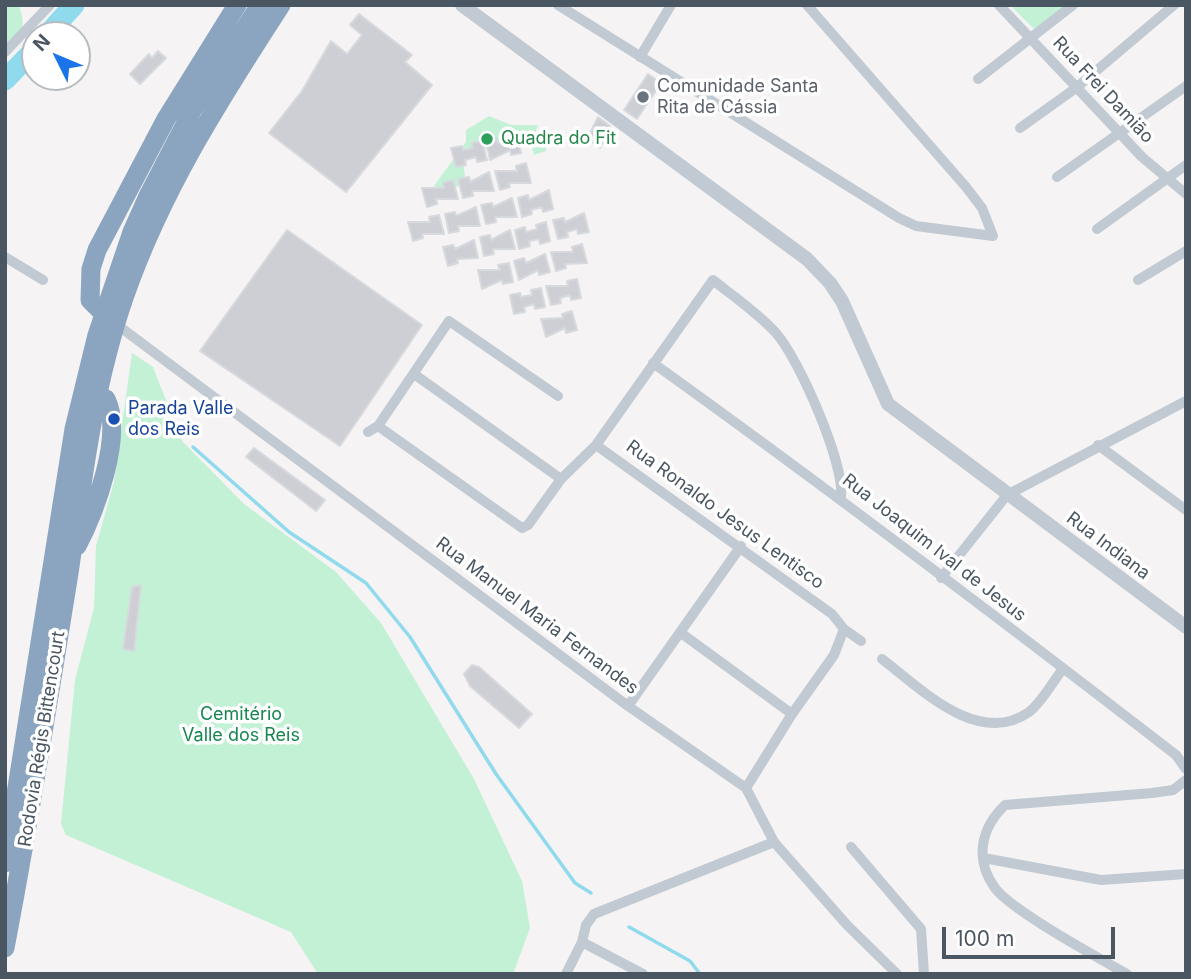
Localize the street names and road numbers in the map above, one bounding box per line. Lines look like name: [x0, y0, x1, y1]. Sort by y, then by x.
street label: Rua Frei Damião: [1048, 32, 1158, 148]
street label: Rua Ronaldo Jesus Lentisco: [622, 436, 828, 594]
street label: Rua Joaquim Ival de Jesus: [838, 470, 1030, 626]
street label: Rua Indiana: [1062, 508, 1154, 584]
street label: Rua Manuel Maria Fernandes: [432, 533, 642, 699]
street label: Rodovia Régis Bittencourt: [14, 630, 70, 848]

